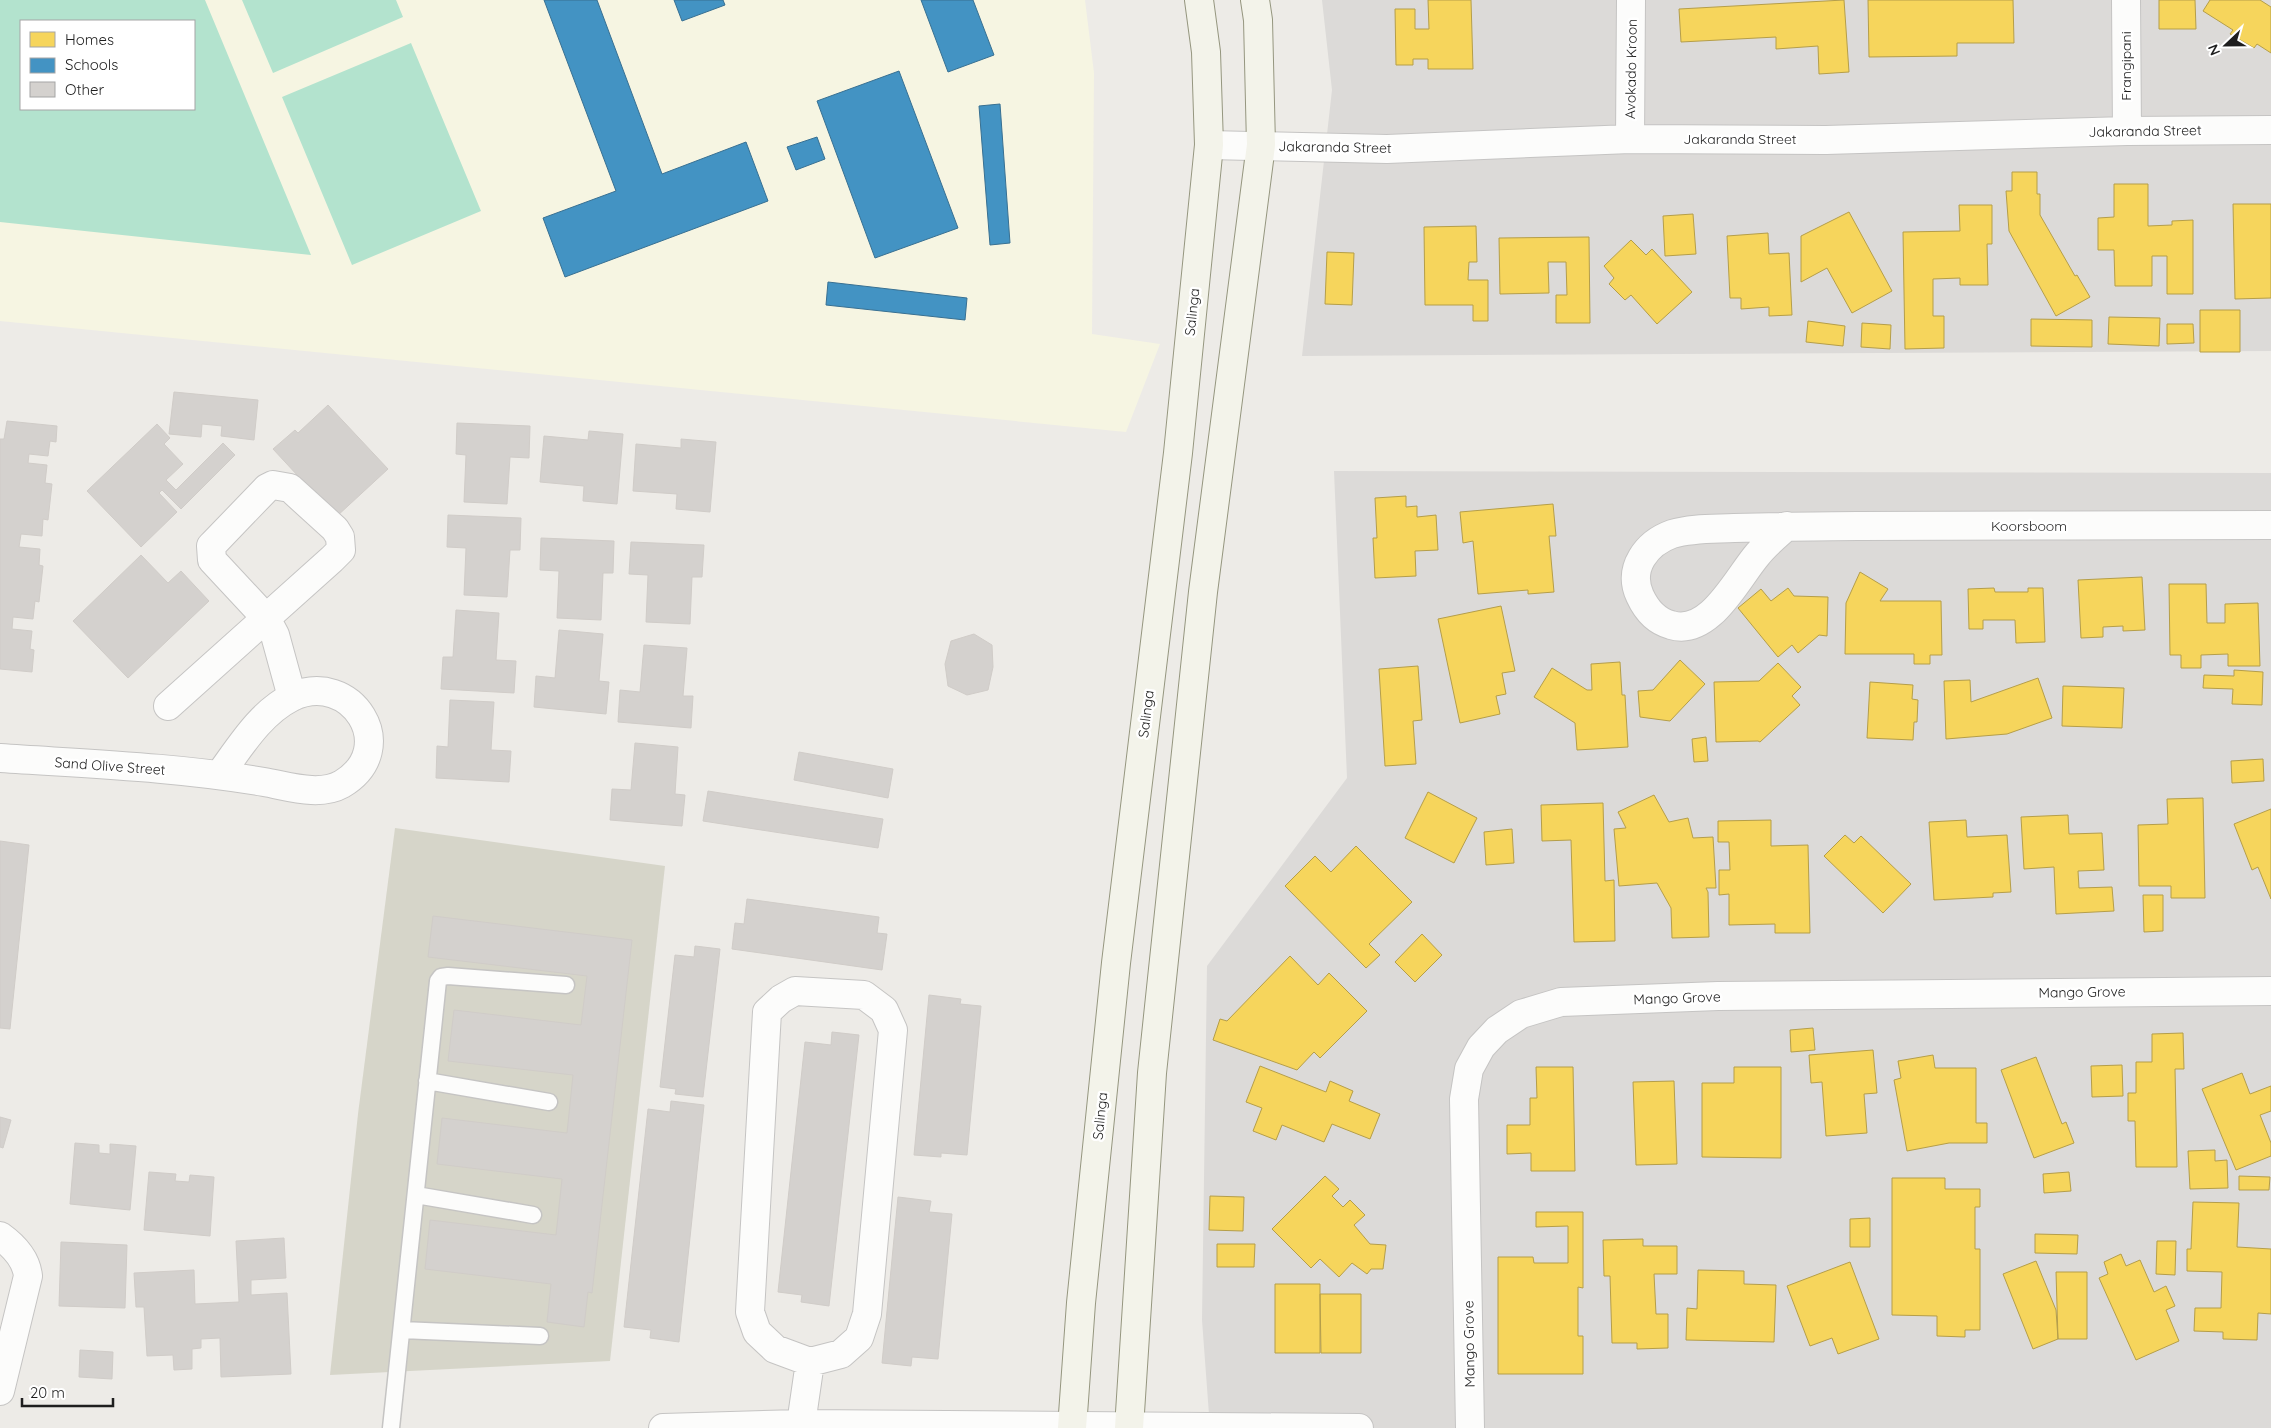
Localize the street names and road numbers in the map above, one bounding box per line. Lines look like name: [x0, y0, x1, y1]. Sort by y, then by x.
street label: Avokado Kroon: [1621, 19, 1641, 119]
street label: Frangipani: [2117, 31, 2135, 101]
street label: Jakaranda Street: [2088, 121, 2202, 141]
street label: Jakaranda Street: [1683, 130, 1797, 148]
street label: Jakaranda Street: [1278, 137, 1392, 157]
street label: Salinga: [1181, 287, 1203, 337]
street label: Koorsboom: [1991, 517, 2067, 535]
street label: Salinga: [1134, 689, 1158, 739]
street label: Sand Olive Street: [54, 753, 166, 779]
street label: Mango Grove: [2038, 982, 2126, 1002]
street label: Mango Grove: [1633, 987, 1721, 1009]
street label: Salinga: [1089, 1091, 1111, 1141]
street label: Mango Grove: [1459, 1300, 1479, 1388]

